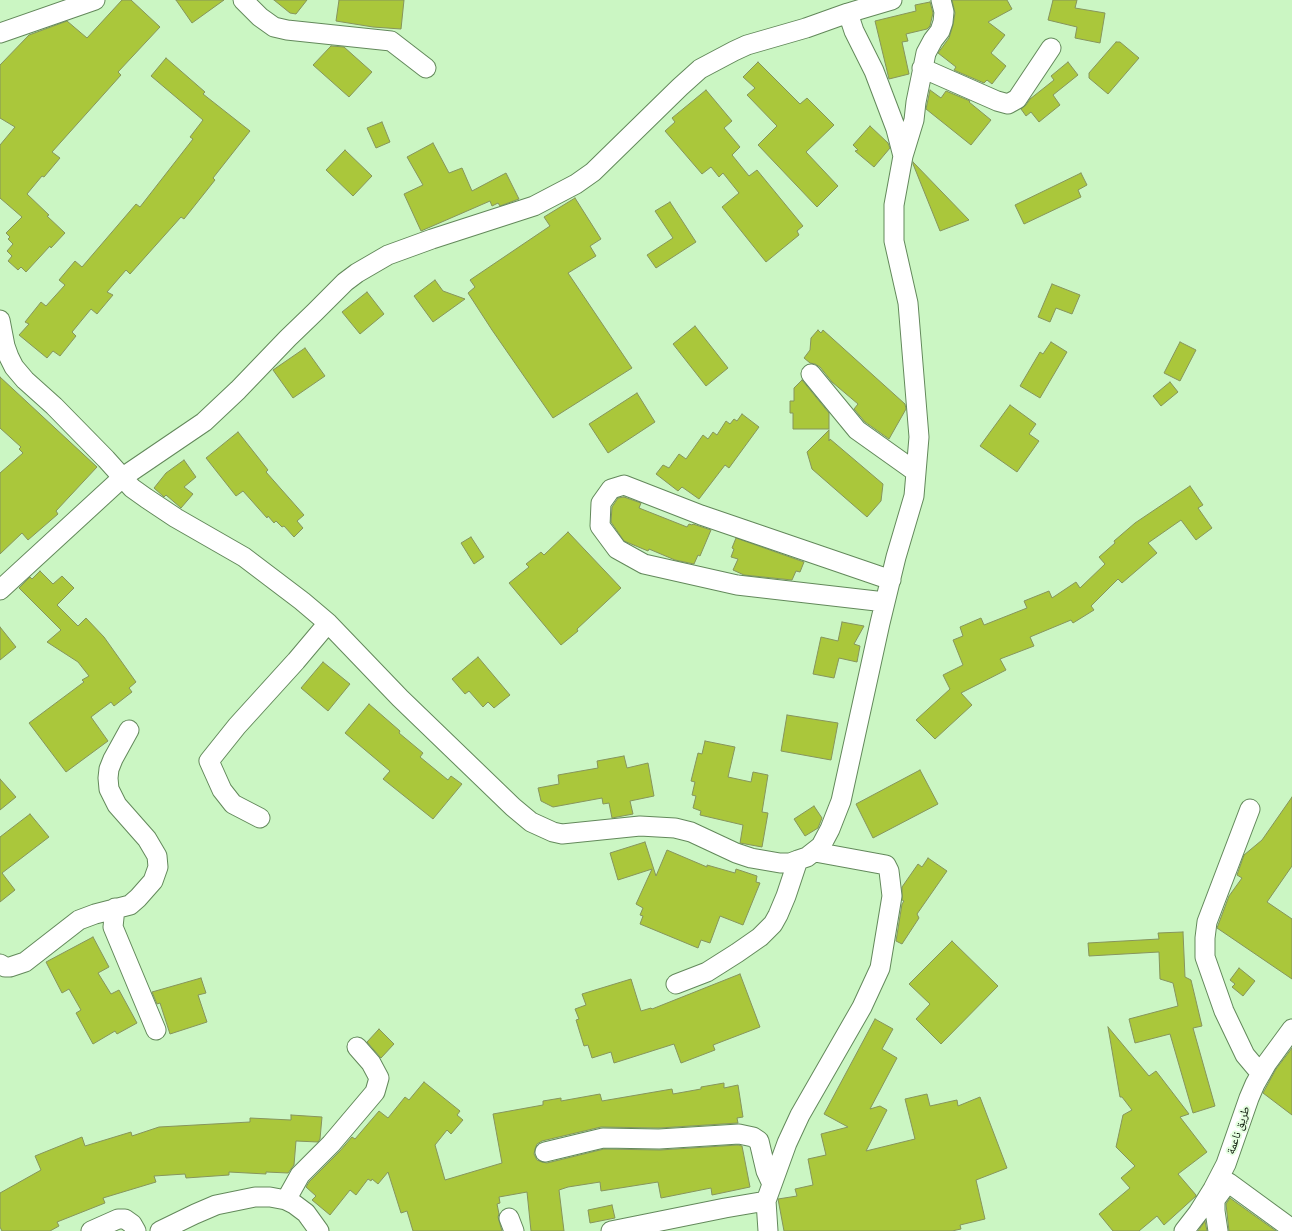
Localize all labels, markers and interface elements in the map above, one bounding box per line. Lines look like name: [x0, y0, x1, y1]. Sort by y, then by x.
street label: طريق ناعمة: [1223, 1104, 1253, 1156]

